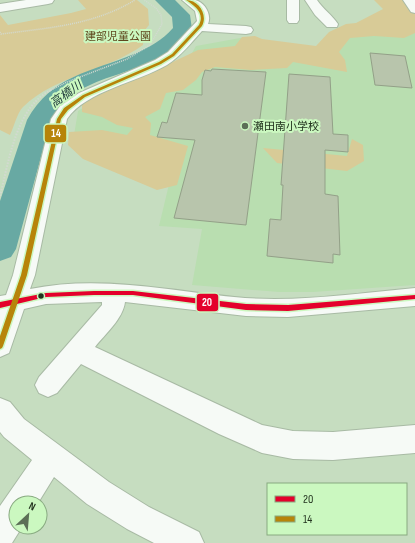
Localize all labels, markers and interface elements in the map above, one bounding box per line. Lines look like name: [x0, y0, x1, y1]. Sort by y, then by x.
park label: 建部児童公園: [85, 30, 151, 43]
water label: 高橋川: [47, 77, 87, 111]
place label: 瀬田南小学校: [253, 120, 319, 133]
marker: 瀬田南小学校: [240, 121, 250, 131]
line badge: 14: [44, 124, 67, 143]
text: 14: [51, 127, 61, 140]
unlabelled marker: [36, 291, 46, 301]
line badge: 20: [196, 293, 219, 312]
text: 20: [202, 296, 212, 309]
legend: [267, 483, 407, 535]
text: 20: [303, 492, 313, 507]
north arrow: [8, 495, 48, 535]
text: N: [27, 499, 38, 514]
text: 14: [303, 512, 312, 527]

